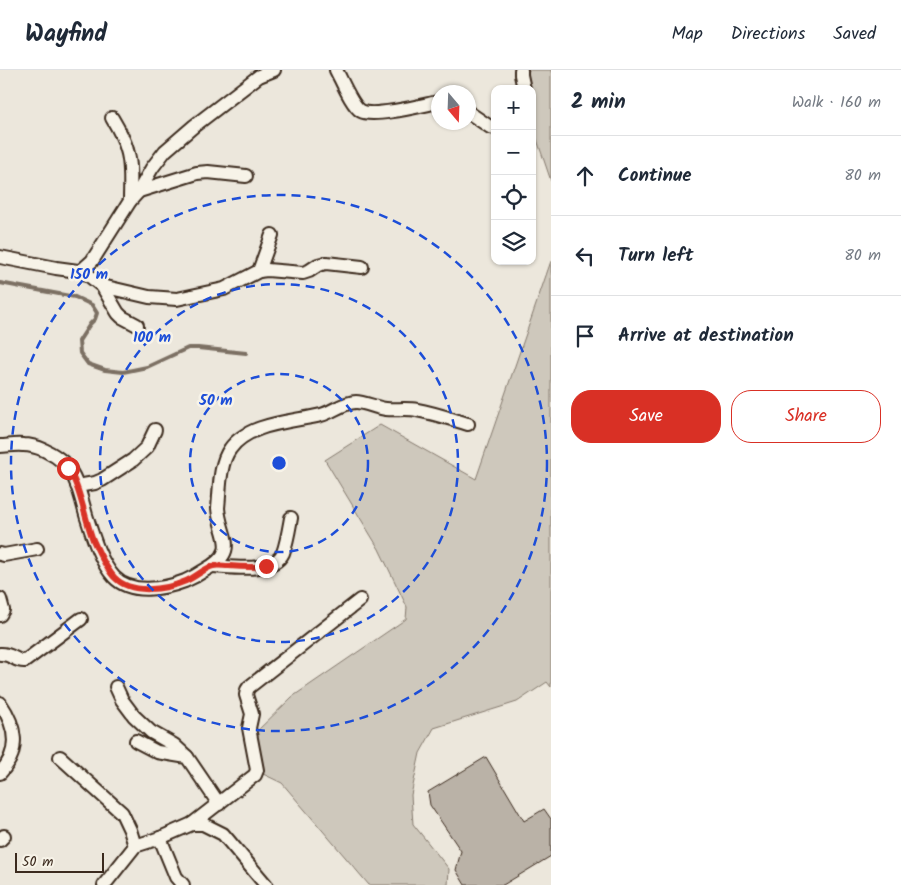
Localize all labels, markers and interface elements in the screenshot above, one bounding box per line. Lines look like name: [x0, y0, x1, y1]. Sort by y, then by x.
text: Wayfind: [25, 15, 107, 54]
text: Map: [671, 20, 703, 49]
text: Directions: [731, 20, 805, 49]
text: Saved: [833, 20, 876, 49]
north arrow: [431, 85, 476, 130]
map controls: [491, 85, 536, 265]
button: +: [491, 85, 536, 130]
text: 2 min: [571, 86, 626, 119]
text: Walk · 160 m: [792, 90, 881, 115]
button: −: [491, 130, 536, 175]
text: Continue: [618, 161, 691, 191]
icon: ahead: [571, 162, 599, 190]
text: 80 m: [844, 163, 881, 188]
button: locate: [491, 175, 536, 220]
button: layers: [491, 220, 536, 265]
text: Turn left: [618, 241, 693, 271]
icon: left: [571, 242, 599, 270]
text: 80 m: [844, 243, 881, 268]
text: 150 m: [70, 263, 108, 287]
text: Arrive at destination: [618, 321, 794, 351]
icon: arrive: [571, 322, 599, 350]
text: 100 m: [133, 326, 171, 350]
text: 50 m: [198, 389, 233, 413]
button: Save: [571, 390, 721, 443]
button: Share: [731, 390, 881, 443]
centre of rings: [270, 454, 288, 472]
route start: [57, 457, 80, 480]
route end: [255, 555, 278, 578]
scale bar: [15, 850, 104, 873]
text: 50 m: [22, 851, 53, 873]

